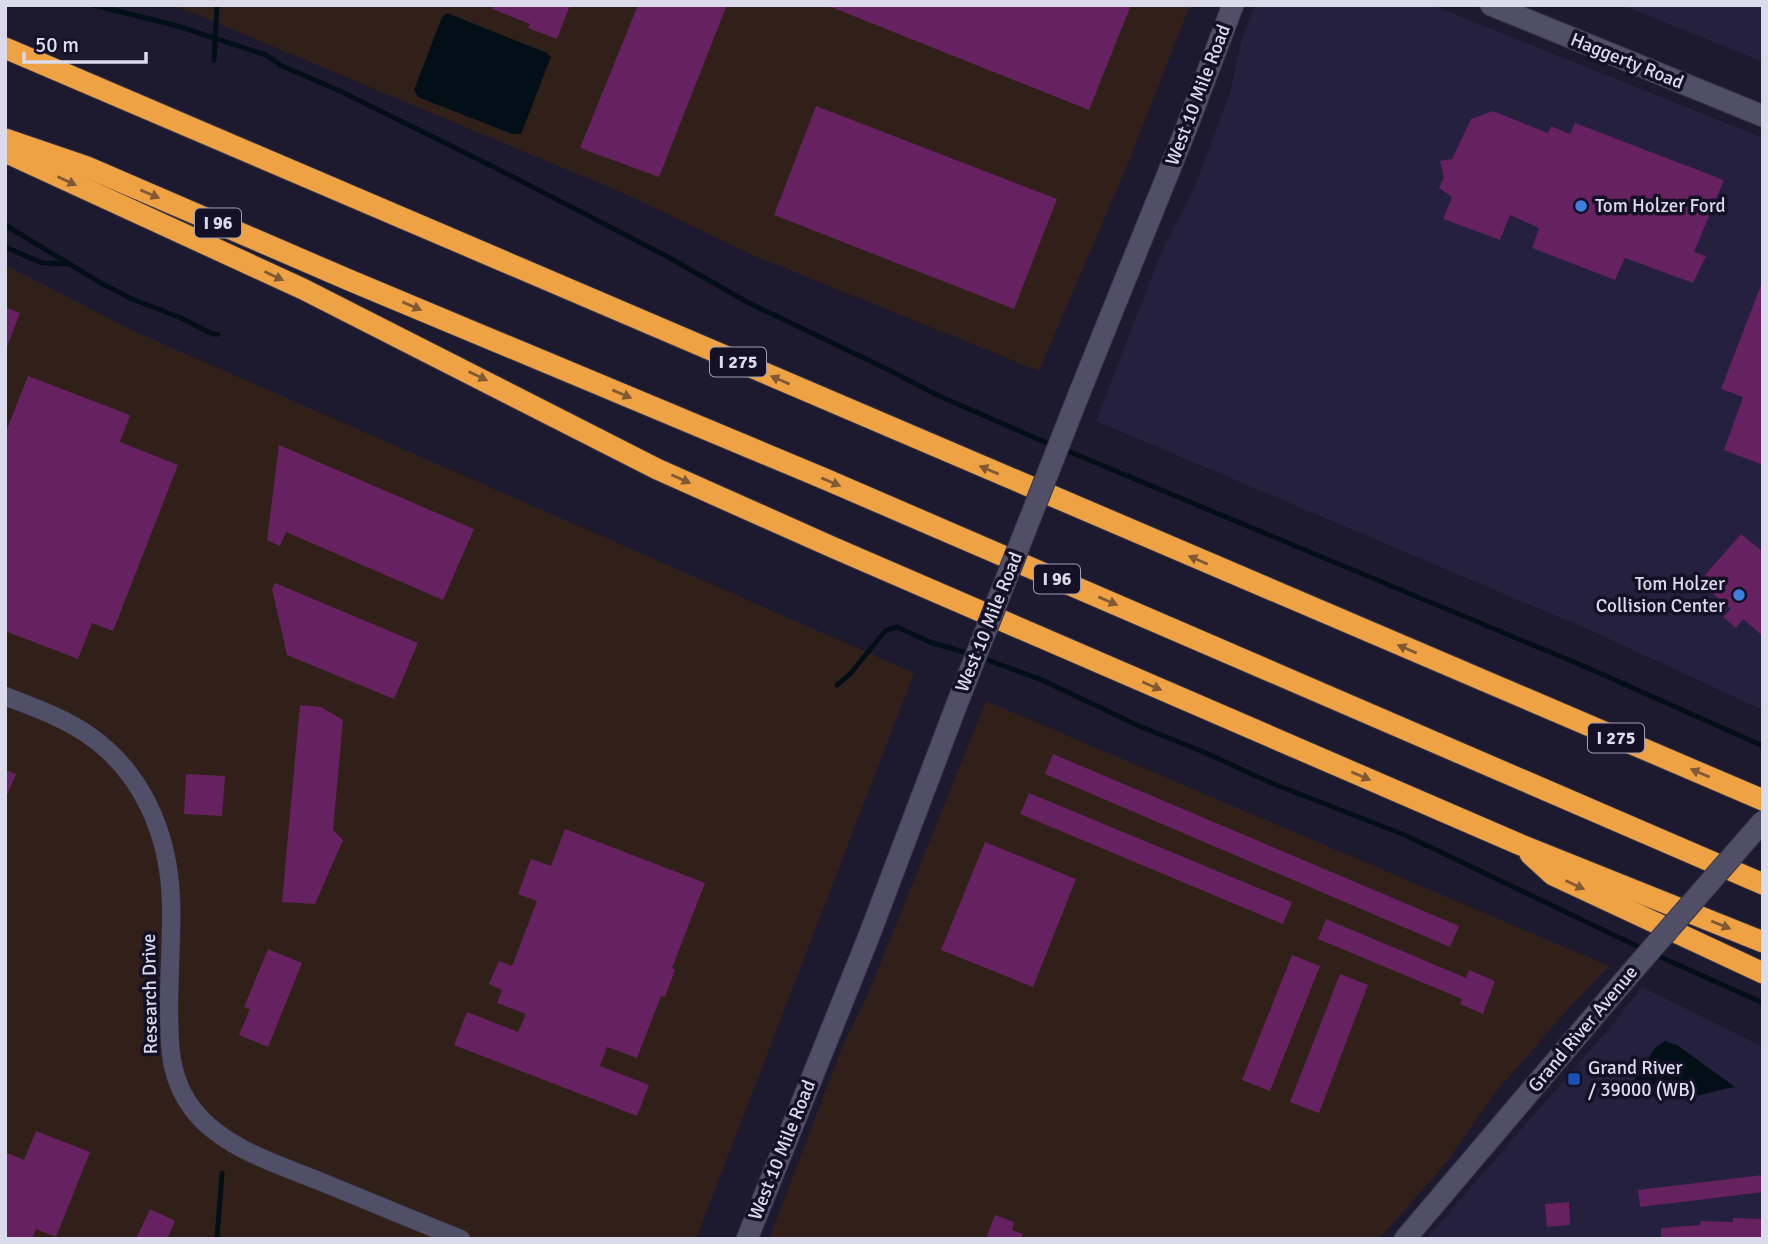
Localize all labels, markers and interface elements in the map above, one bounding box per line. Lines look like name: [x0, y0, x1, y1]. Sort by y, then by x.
scale bar: [24, 21, 147, 65]
street label: West 10 Mile Road: [1160, 21, 1236, 169]
street label: Haggerty Road: [1567, 27, 1687, 95]
text: 50 m: [35, 32, 79, 58]
one-way arrow: [57, 175, 77, 187]
one-way arrow: [139, 189, 160, 200]
place label: Tom Holzer Ford: [1595, 194, 1726, 218]
marker: Tom Holzer Ford: [1573, 198, 1589, 214]
road number: I 96: [195, 208, 241, 238]
one-way arrow: [264, 270, 284, 282]
one-way arrow: [401, 301, 422, 312]
road number: I 275: [710, 348, 766, 376]
one-way arrow: [468, 371, 488, 382]
one-way arrow: [770, 374, 791, 385]
one-way arrow: [611, 389, 632, 400]
one-way arrow: [979, 464, 1000, 475]
one-way arrow: [671, 473, 691, 485]
one-way arrow: [821, 477, 842, 488]
street label: West 10 Mile Road: [950, 548, 1028, 696]
one-way arrow: [1188, 554, 1209, 565]
road number: I 96: [1034, 564, 1080, 594]
place label: Tom Holzer Collision Center: [1596, 572, 1725, 618]
marker: Tom Holzer Collision Center: [1731, 587, 1747, 603]
one-way arrow: [1097, 596, 1118, 607]
one-way arrow: [1397, 644, 1418, 655]
one-way arrow: [1142, 680, 1163, 691]
road number: I 275: [1588, 724, 1644, 752]
one-way arrow: [1689, 768, 1710, 779]
one-way arrow: [1351, 771, 1372, 782]
one-way arrow: [1565, 879, 1585, 891]
one-way arrow: [1710, 920, 1731, 931]
street label: Research Drive: [137, 933, 163, 1055]
street label: Grand River Avenue: [1523, 961, 1643, 1097]
place label: Grand River / 39000 (WB): [1588, 1056, 1696, 1102]
marker: Grand River / 39000 (WB): [1566, 1071, 1582, 1087]
street label: West 10 Mile Road: [743, 1076, 821, 1224]

